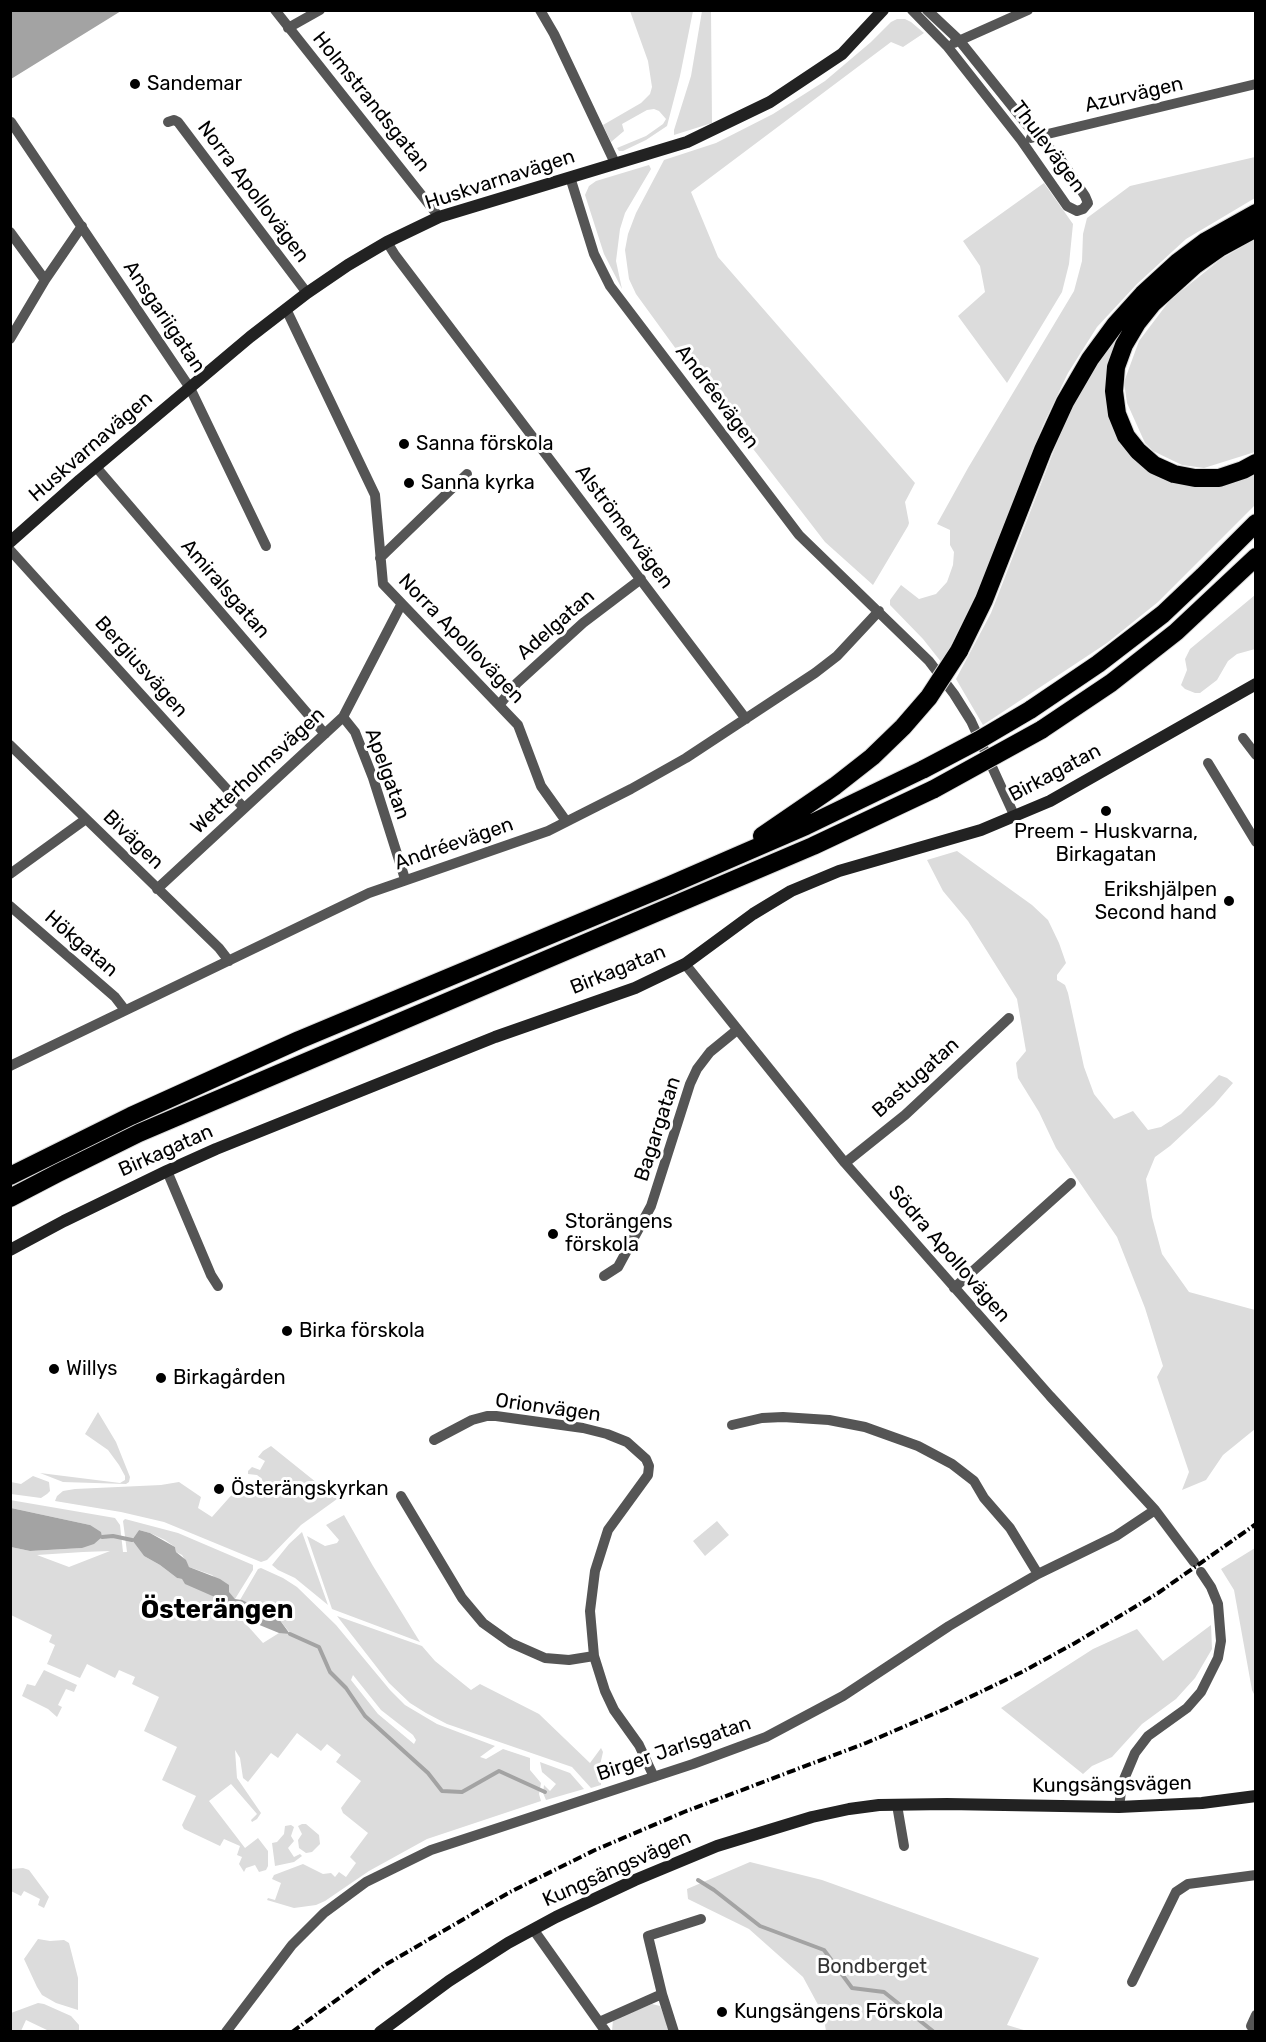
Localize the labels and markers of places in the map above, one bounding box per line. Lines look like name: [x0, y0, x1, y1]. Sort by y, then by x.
place label: Sandemar: [147, 72, 242, 96]
marker: Sandemar: [128, 77, 142, 91]
place label: Sanna förskola: [416, 432, 554, 456]
marker: Sanna förskola: [397, 437, 411, 451]
place label: Sanna kyrka: [421, 471, 535, 495]
marker: Sanna kyrka: [402, 476, 416, 490]
marker: Preem - Huskvarna, Birkagatan: [1099, 804, 1113, 818]
place label: Preem - Huskvarna, Birkagatan: [1014, 820, 1198, 867]
place label: Erikshjälpen Second hand: [1095, 878, 1217, 925]
marker: Erikshjälpen Second hand: [1222, 894, 1236, 908]
place label: Storängens förskola: [565, 1210, 673, 1257]
marker: Storängens förskola: [546, 1227, 560, 1241]
place label: Birka förskola: [299, 1319, 425, 1343]
marker: Birka förskola: [280, 1324, 294, 1338]
place label: Willys: [66, 1357, 118, 1381]
marker: Willys: [47, 1362, 61, 1376]
place label: Birkagården: [173, 1366, 286, 1390]
marker: Birkagården: [154, 1371, 168, 1385]
place label: Österängskyrkan: [231, 1477, 389, 1501]
marker: Österängskyrkan: [212, 1482, 226, 1496]
place label: Kungsängens Förskola: [734, 2000, 943, 2024]
marker: Kungsängens Förskola: [715, 2005, 729, 2019]

